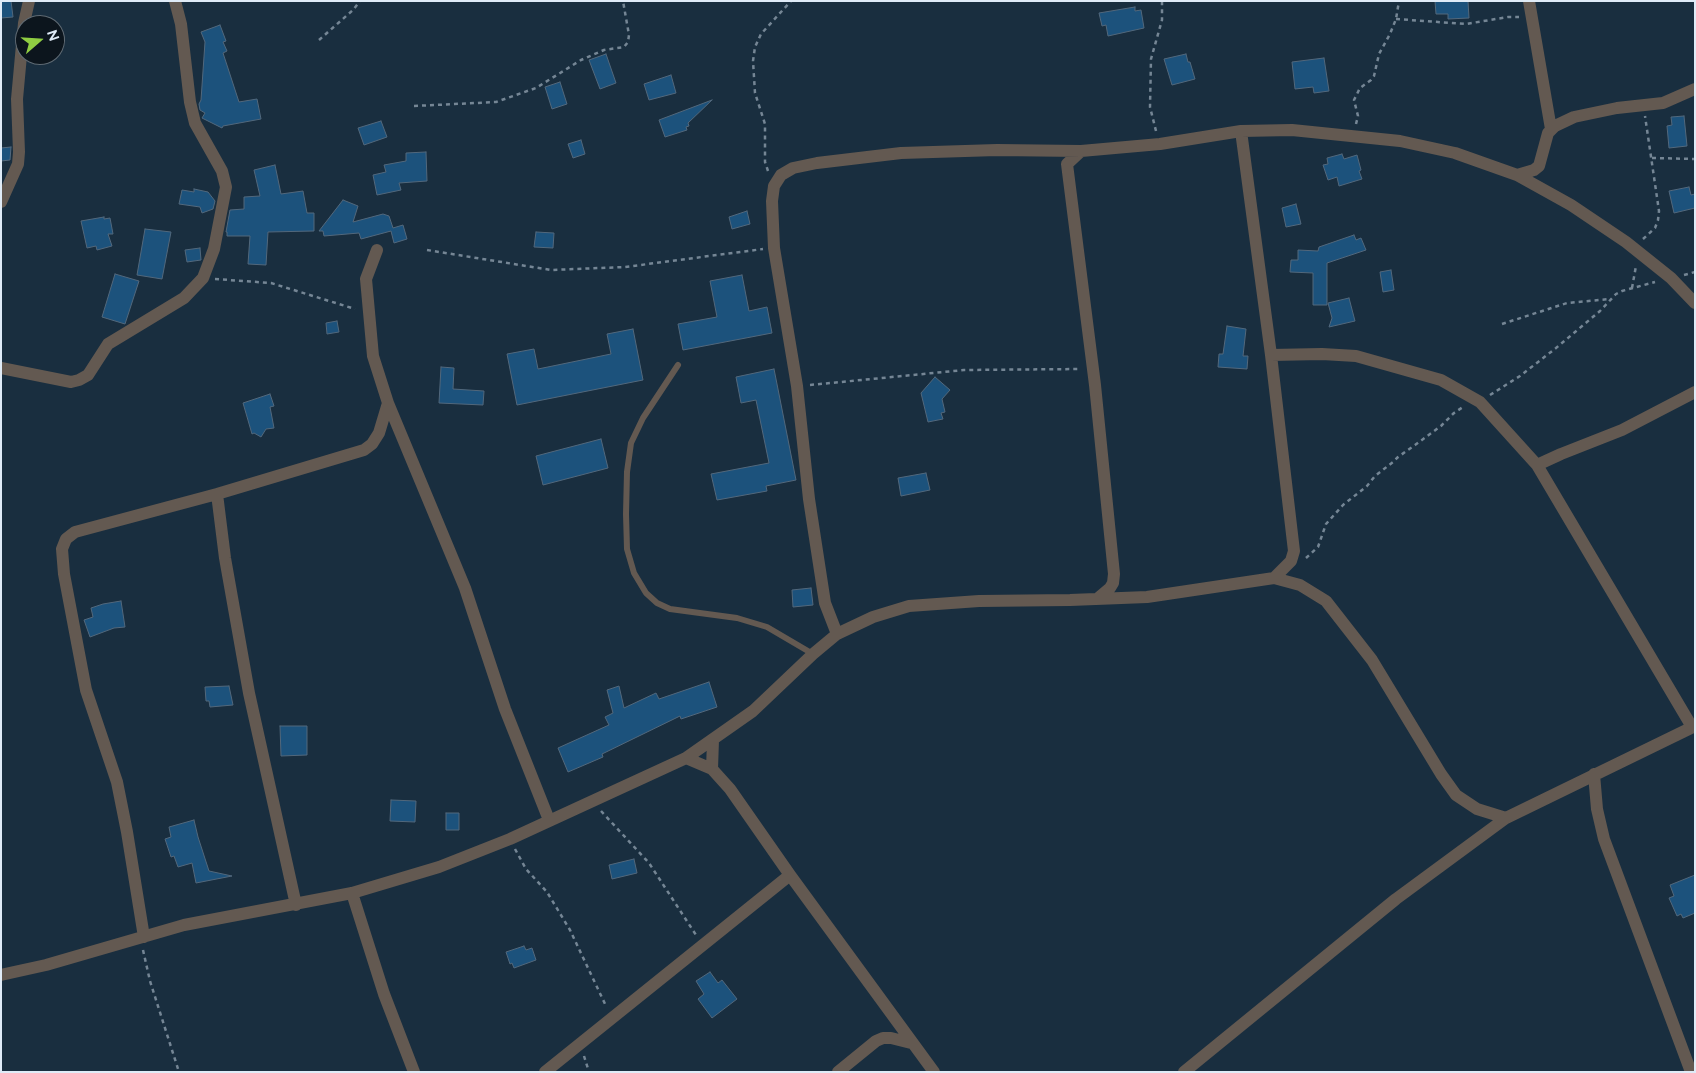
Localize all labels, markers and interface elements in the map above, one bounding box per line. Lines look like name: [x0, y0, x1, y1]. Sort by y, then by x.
north arrow: [15, 15, 65, 65]
text: N: [44, 28, 63, 43]

